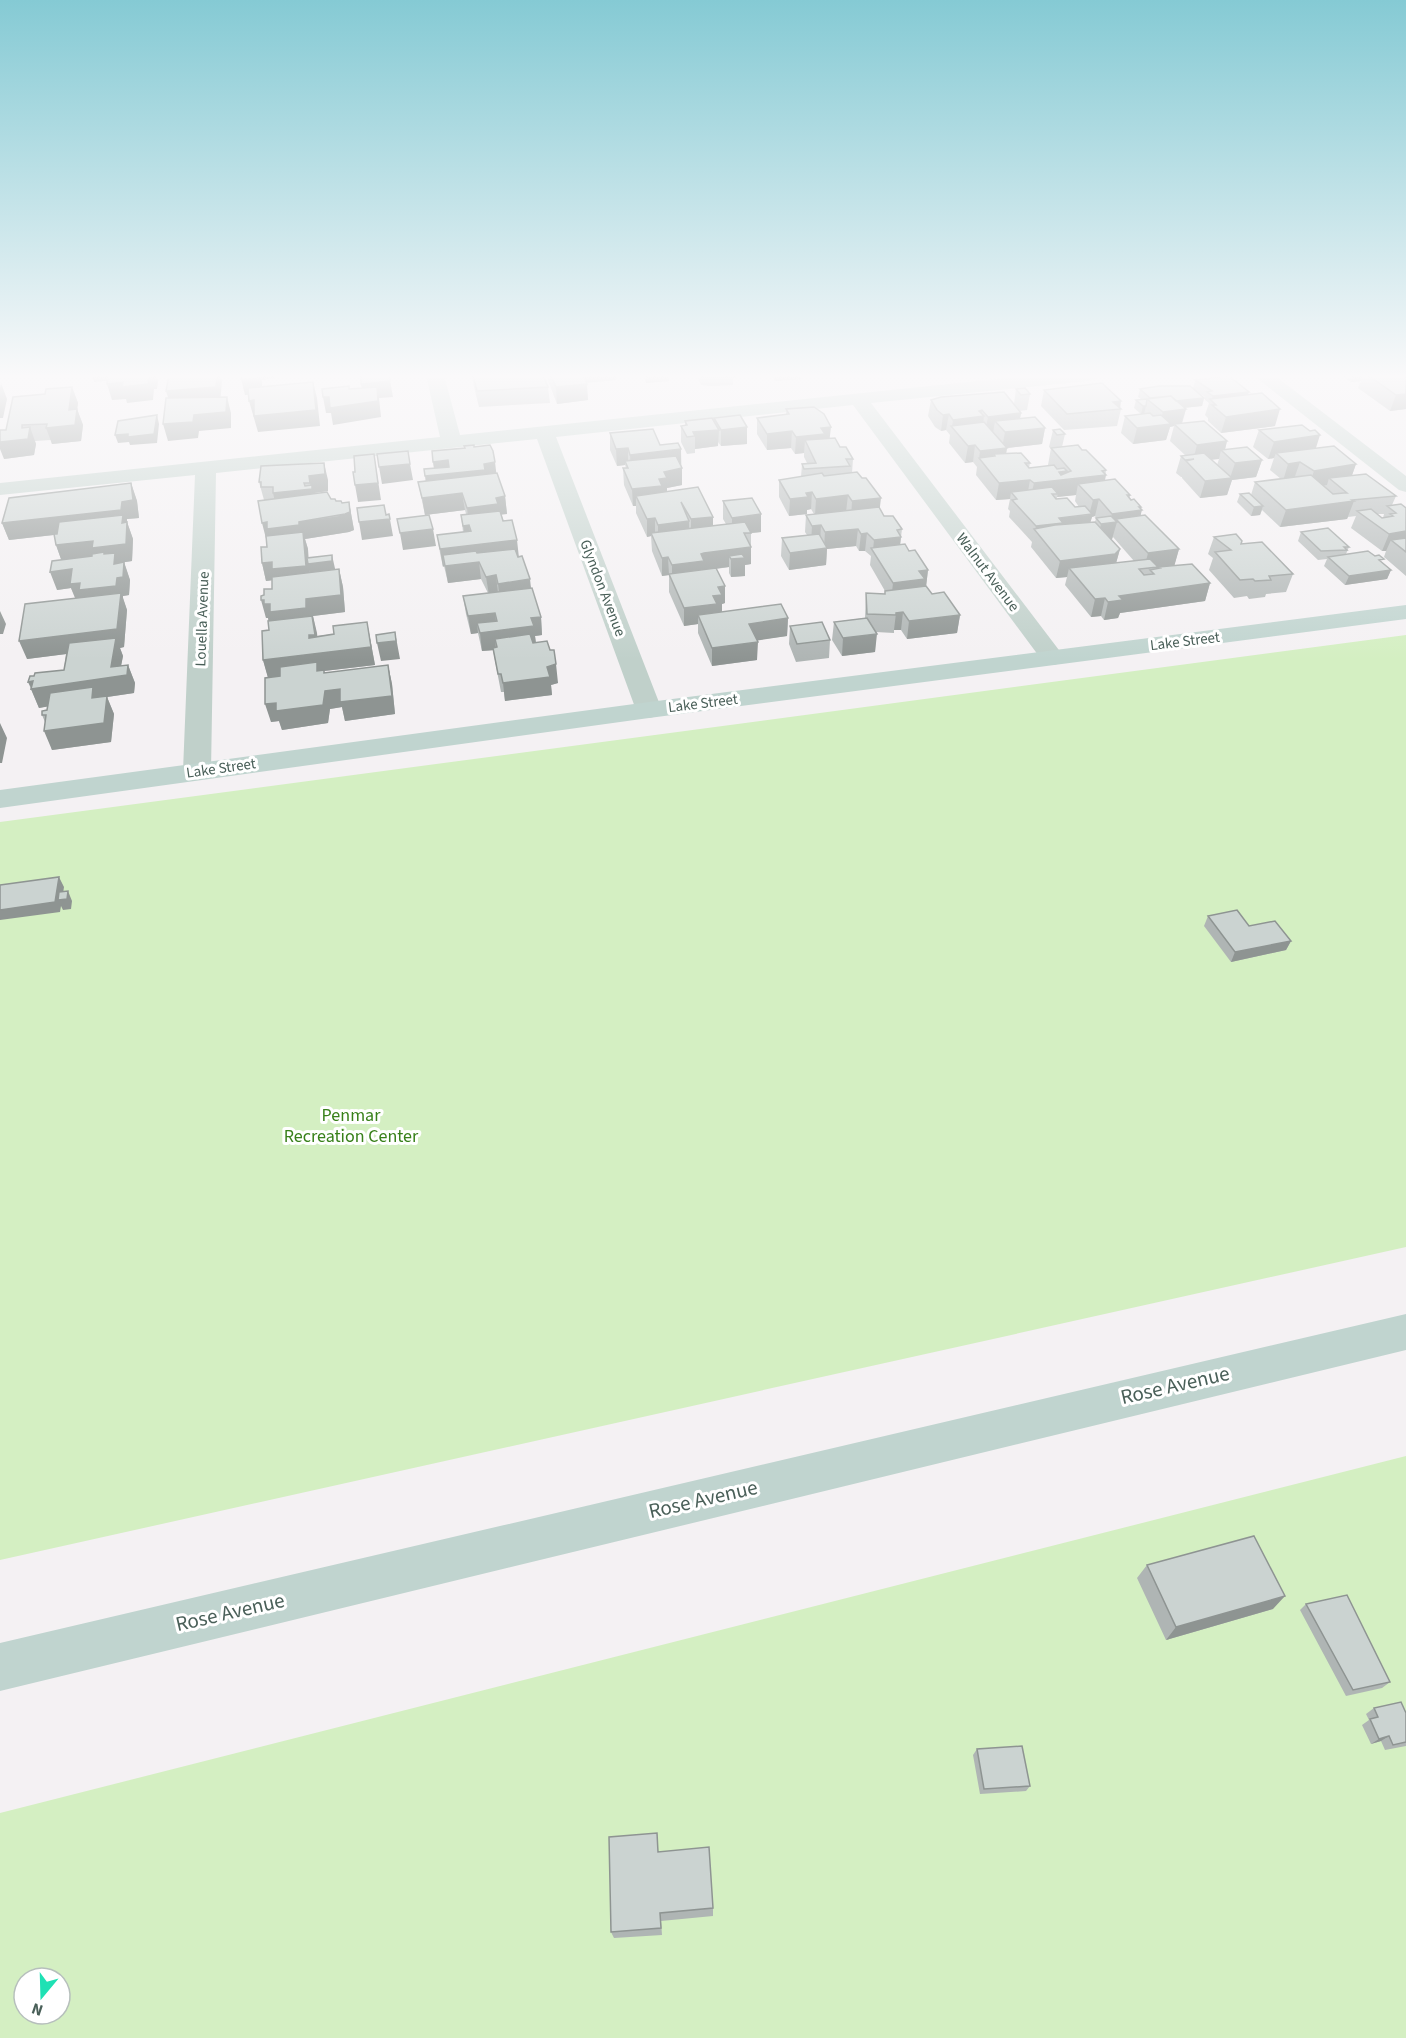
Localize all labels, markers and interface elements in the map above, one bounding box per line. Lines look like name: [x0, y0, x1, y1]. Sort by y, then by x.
street label: Walnut Avenue: [951, 529, 1024, 616]
street label: Glyndon Avenue: [574, 537, 631, 640]
street label: Louella Avenue: [190, 571, 215, 667]
street label: Lake Street: [1149, 627, 1221, 656]
street label: Lake Street: [667, 689, 739, 718]
street label: Lake Street: [185, 753, 257, 784]
park label: Penmar Recreation Center: [284, 1103, 419, 1149]
street label: Rose Avenue: [1117, 1358, 1233, 1412]
street label: Rose Avenue: [645, 1472, 761, 1526]
street label: Rose Avenue: [172, 1585, 288, 1639]
north arrow: [12, 1966, 72, 2026]
text: N: [29, 1997, 46, 2021]

